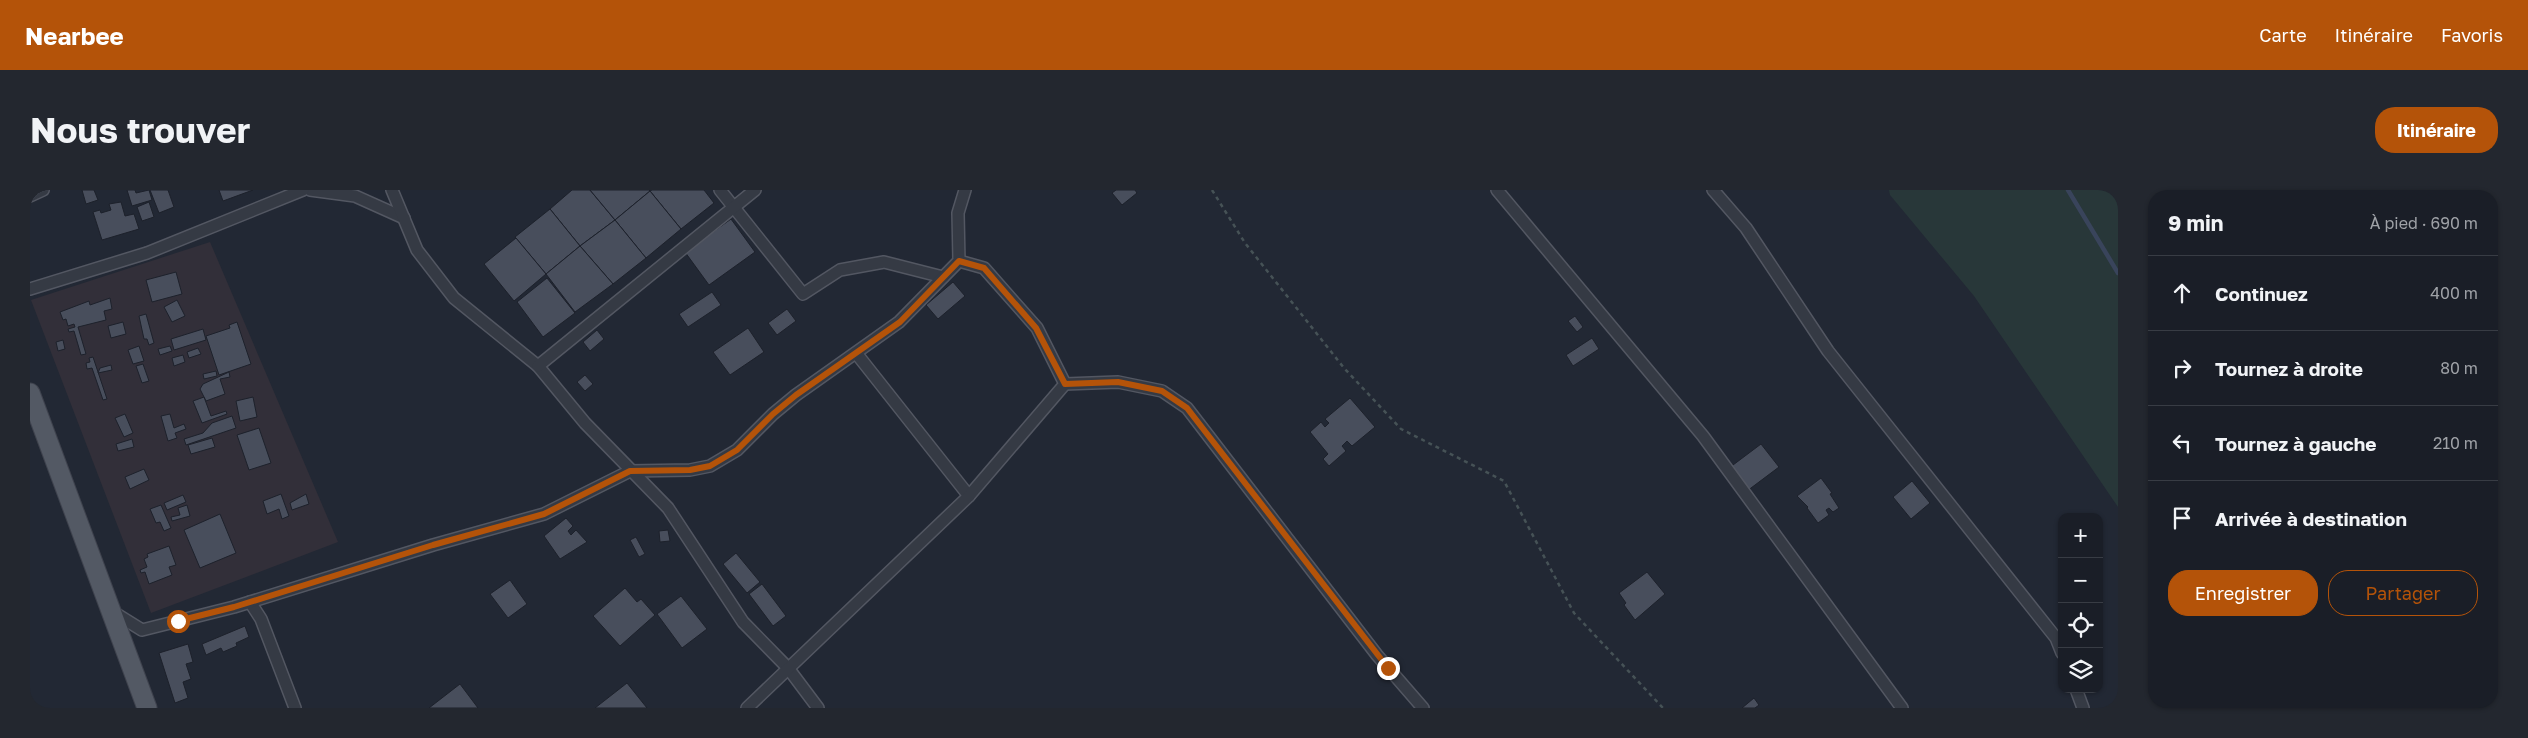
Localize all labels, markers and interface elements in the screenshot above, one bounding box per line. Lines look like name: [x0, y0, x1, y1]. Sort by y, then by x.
text: Nearbee: [25, 21, 124, 50]
text: Carte: [2259, 24, 2307, 46]
text: Itinéraire: [2335, 24, 2413, 46]
text: Favoris: [2441, 24, 2503, 46]
button: Itinéraire: [2375, 107, 2498, 153]
text: Nous trouver: [30, 109, 250, 151]
text: 9 min: [2168, 210, 2223, 236]
text: À pied · 690 m: [2370, 213, 2478, 233]
icon: ahead: [2168, 279, 2196, 307]
text: Continuez: [2215, 282, 2308, 305]
text: 400 m: [2430, 283, 2478, 303]
icon: right: [2168, 354, 2196, 382]
text: Tournez à droite: [2215, 357, 2363, 380]
text: 80 m: [2440, 358, 2478, 378]
icon: left: [2168, 429, 2196, 457]
text: Tournez à gauche: [2215, 432, 2376, 455]
text: 210 m: [2433, 433, 2478, 453]
icon: arrive: [2168, 504, 2196, 532]
text: Arrivée à destination: [2215, 507, 2407, 530]
map controls: [2058, 513, 2103, 693]
button: +: [2058, 513, 2103, 558]
button: −: [2058, 558, 2103, 603]
button: Enregistrer: [2168, 570, 2318, 616]
button: Partager: [2328, 570, 2478, 616]
button: locate: [2058, 603, 2103, 648]
route start: [167, 610, 190, 633]
button: layers: [2058, 648, 2103, 693]
route end: [1377, 657, 1400, 680]

